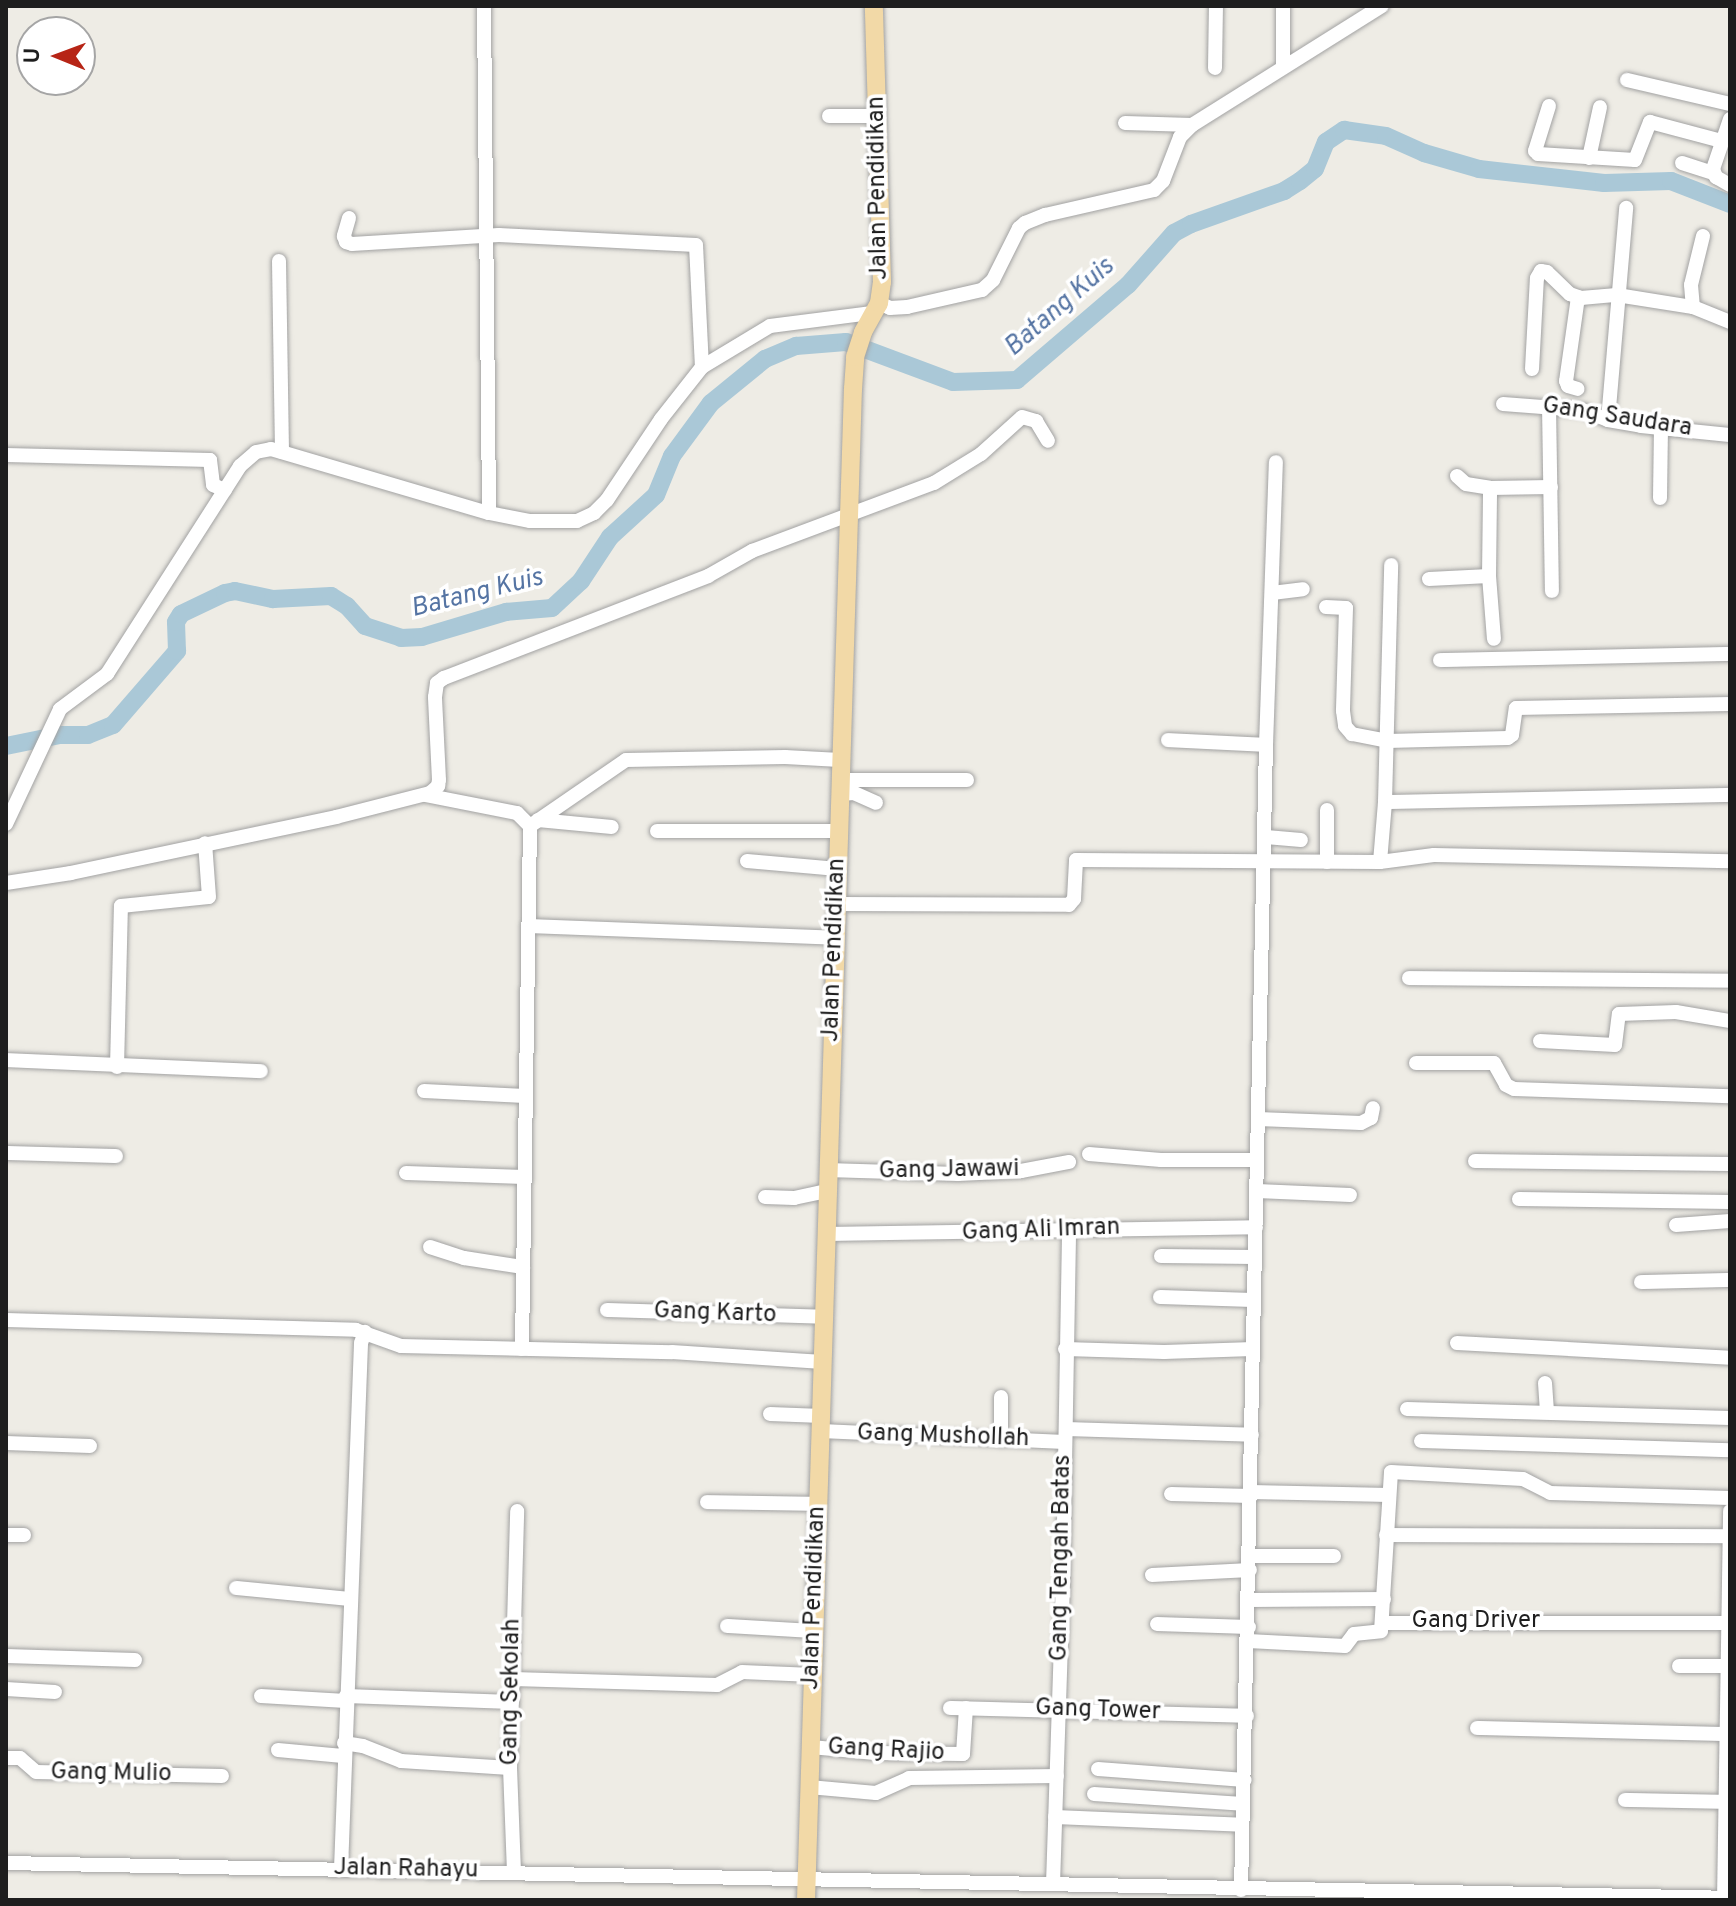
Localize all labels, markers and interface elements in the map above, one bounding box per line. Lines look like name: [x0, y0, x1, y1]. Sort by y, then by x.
north arrow: [16, 16, 96, 96]
text: U: [20, 48, 47, 64]
street label: Jalan Pendidikan: [863, 96, 895, 280]
water label: Batang Kuis: [999, 252, 1121, 364]
street label: Gang Saudara: [1540, 392, 1694, 444]
water label: Batang Kuis: [408, 563, 546, 625]
street label: Jalan Pendidikan: [817, 858, 853, 1042]
street label: Gang Jawawi: [878, 1155, 1020, 1187]
street label: Gang Ali Imran: [961, 1214, 1121, 1248]
street label: Gang Karto: [653, 1297, 777, 1331]
street label: Gang Mushollah: [856, 1420, 1030, 1454]
street label: Gang Tengah Batas: [1046, 1454, 1078, 1662]
street label: Jalan Pendidikan: [797, 1506, 833, 1690]
street label: Gang Driver: [1412, 1608, 1540, 1636]
street label: Gang Sekolah: [496, 1618, 528, 1766]
street label: Gang Tower: [1034, 1694, 1162, 1728]
street label: Gang Rajio: [827, 1734, 945, 1768]
street label: Gang Mulio: [50, 1759, 172, 1789]
street label: Jalan Rahayu: [333, 1854, 479, 1886]

